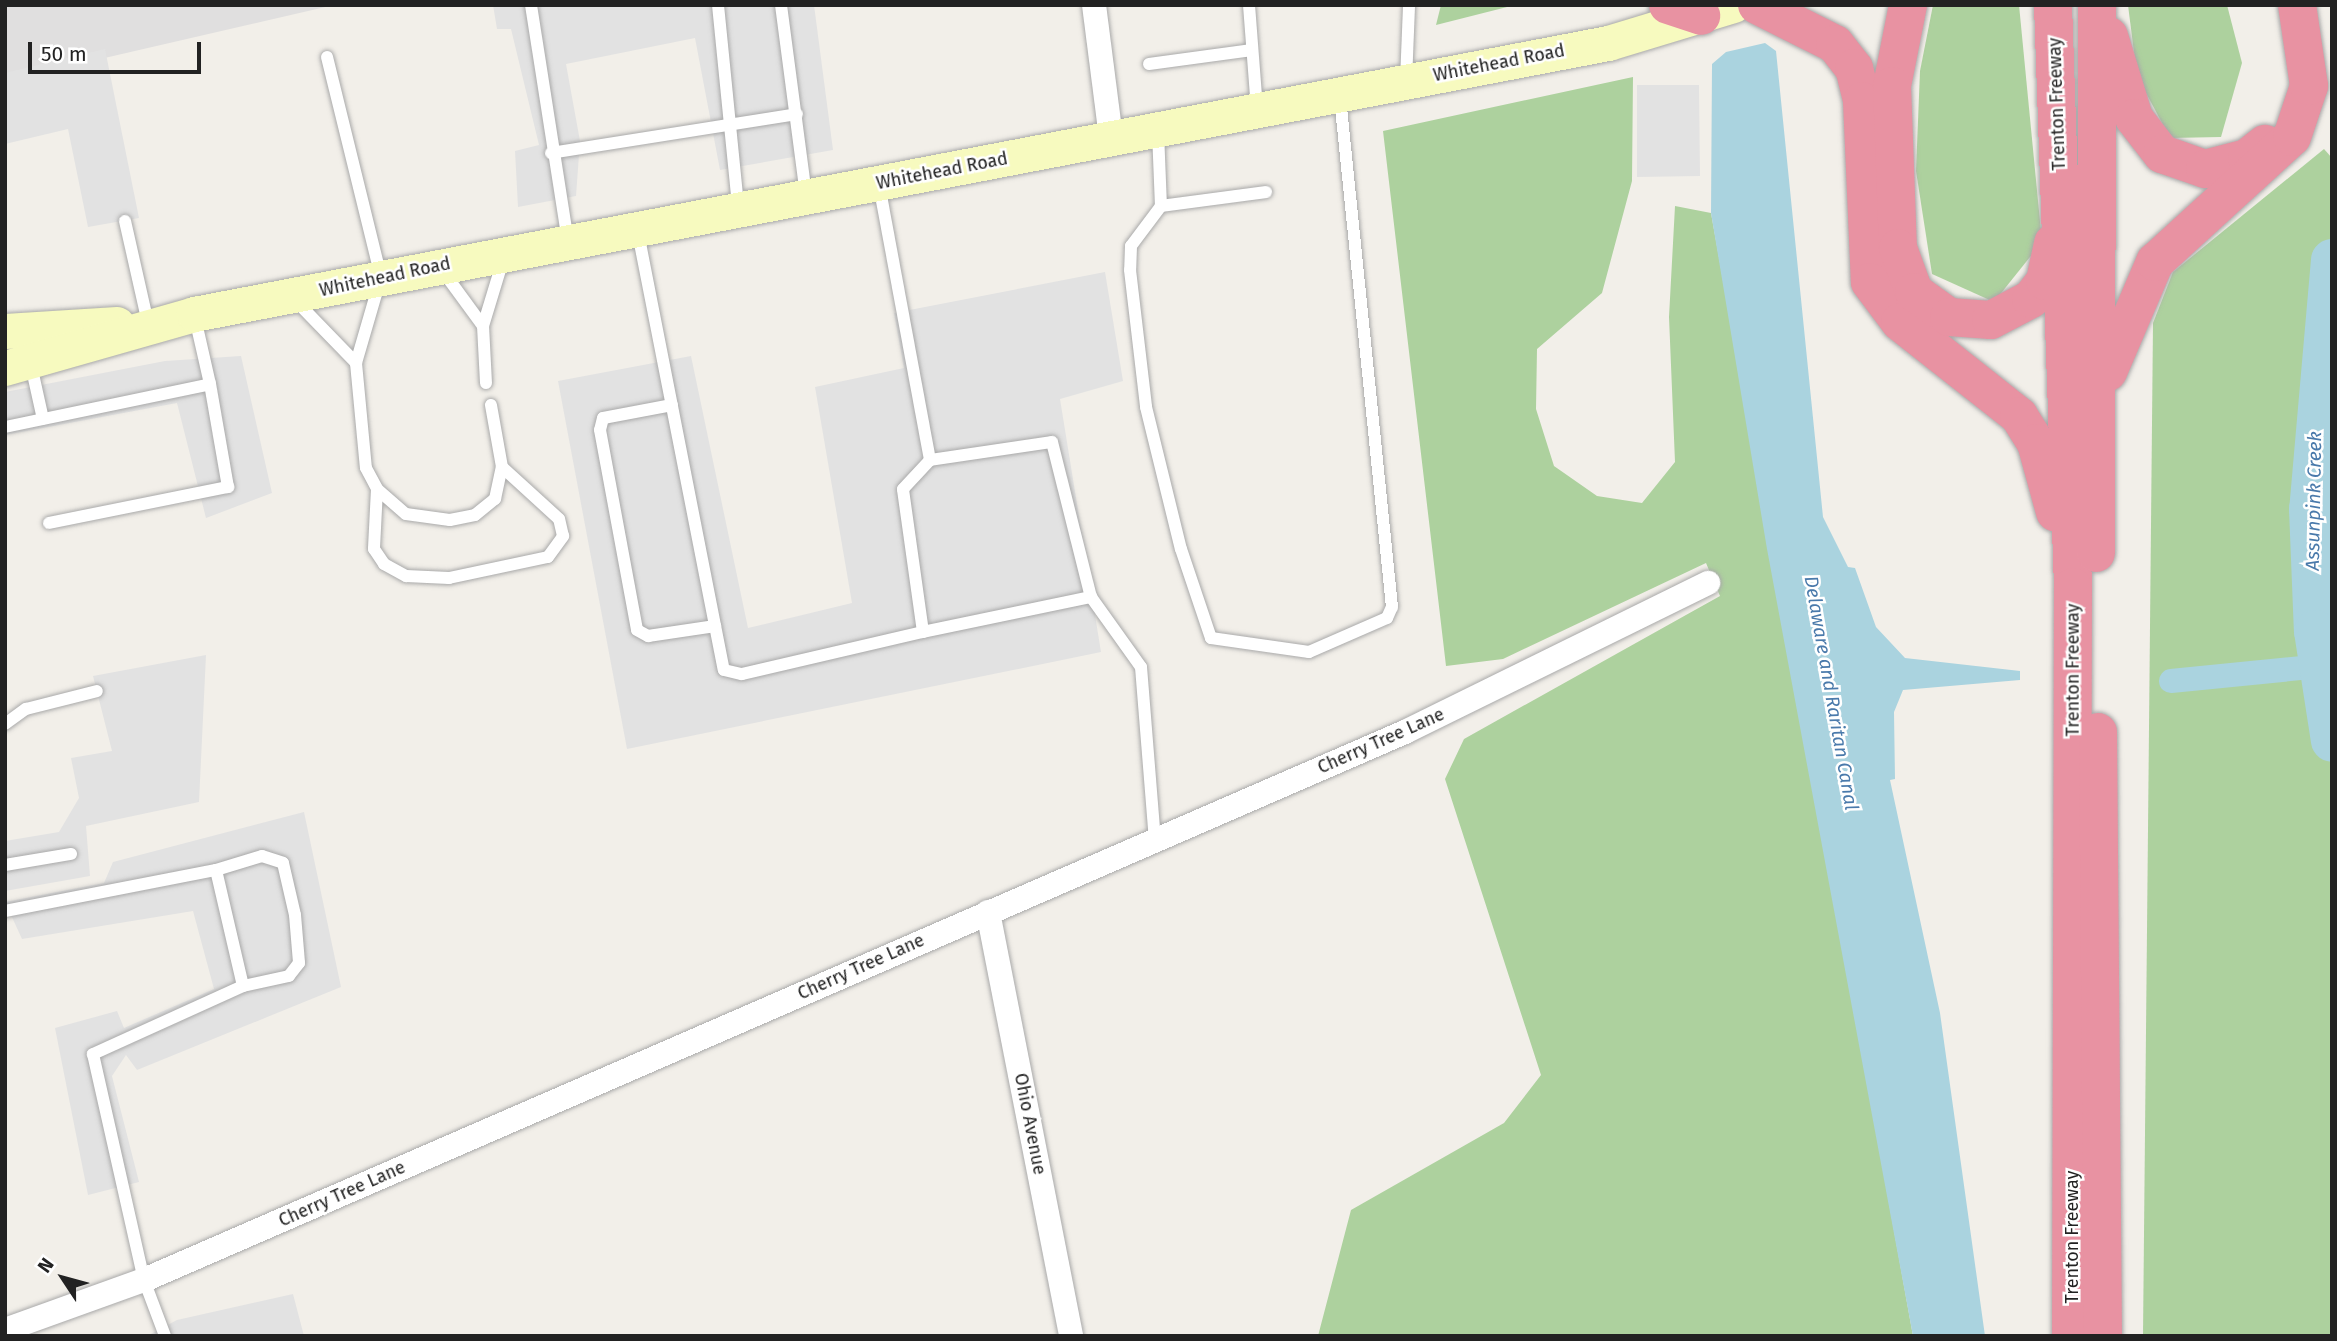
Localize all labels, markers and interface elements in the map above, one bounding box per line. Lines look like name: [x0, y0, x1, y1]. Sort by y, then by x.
scale bar: [32, 28, 205, 72]
street label: Trenton Freeway: [2044, 37, 2070, 171]
street label: Whitehead Road: [1431, 40, 1567, 86]
text: 50 m: [41, 41, 87, 67]
street label: Whitehead Road: [874, 148, 1010, 194]
street label: Whitehead Road: [317, 253, 453, 301]
water label: Assunpink Creek: [2301, 431, 2327, 571]
water label: Delaware and Raritan Canal: [1799, 574, 1863, 812]
street label: Trenton Freeway: [2062, 604, 2084, 736]
street label: Cherry Tree Lane: [1314, 703, 1448, 779]
street label: Cherry Tree Lane: [794, 929, 928, 1005]
street label: Ohio Avenue: [1010, 1071, 1050, 1177]
street label: Cherry Tree Lane: [275, 1156, 409, 1232]
street label: Trenton Freeway: [2061, 1171, 2083, 1303]
north arrow: [28, 1243, 98, 1313]
text: N: [33, 1254, 59, 1277]

